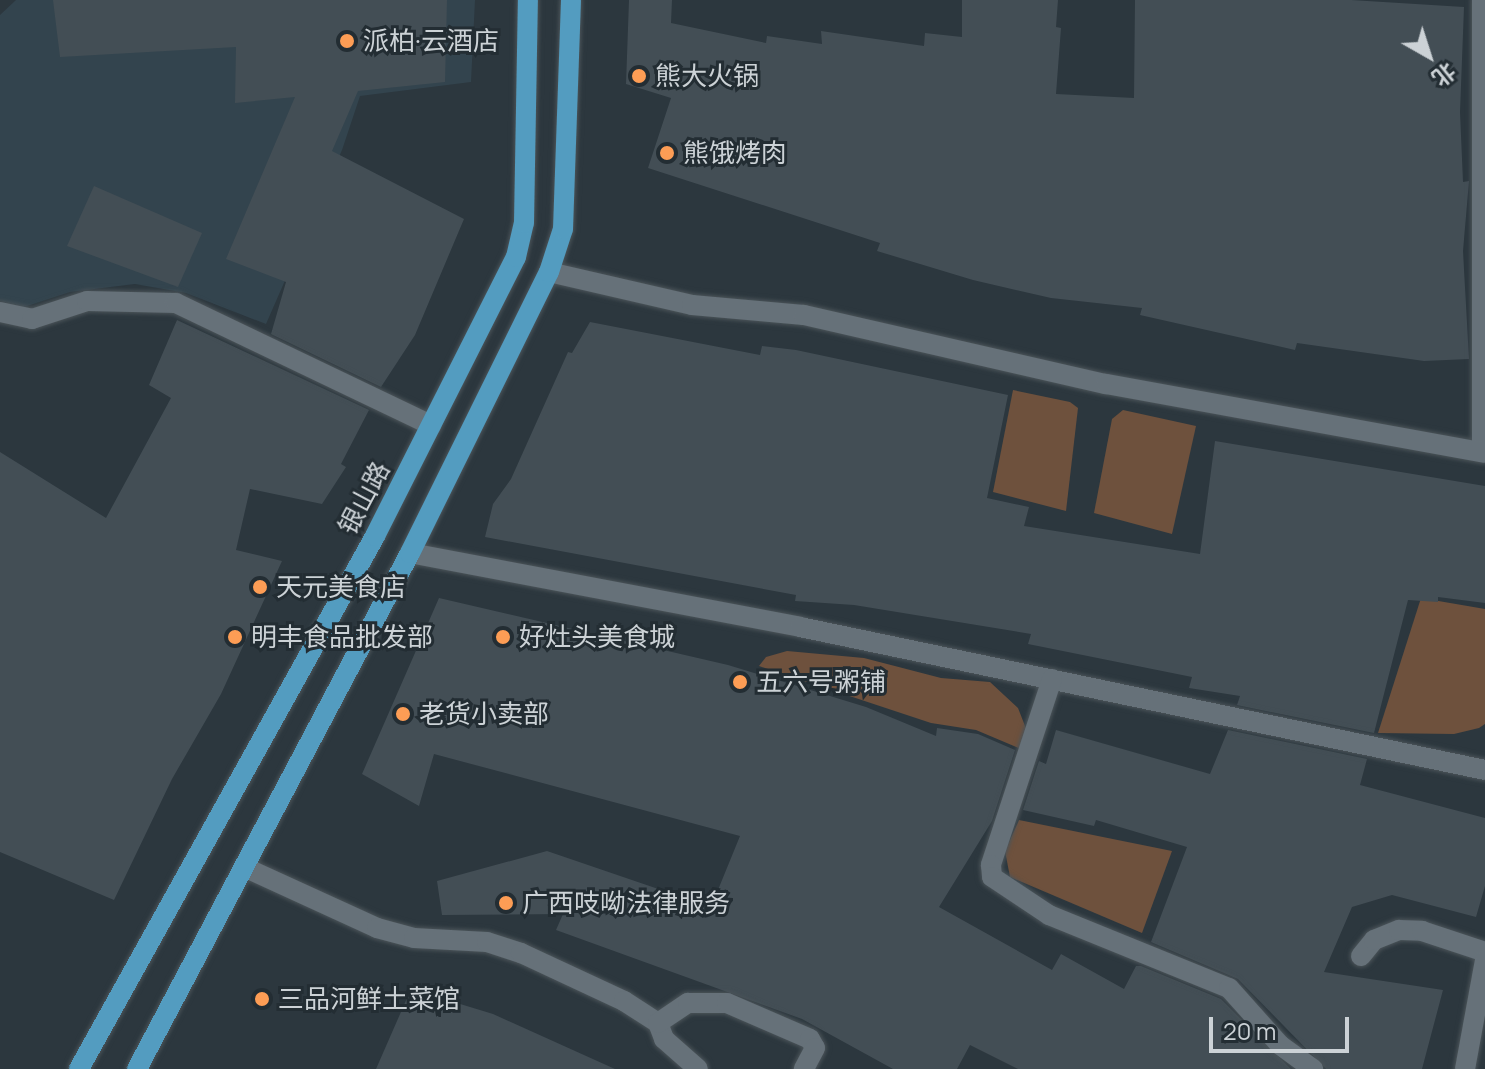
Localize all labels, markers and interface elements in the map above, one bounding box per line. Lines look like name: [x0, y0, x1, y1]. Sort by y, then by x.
north arrow: [1389, 16, 1469, 96]
place label: 派柏·云酒店: [363, 25, 499, 57]
marker: 派柏·云酒店: [338, 32, 356, 50]
text: 北: [1426, 56, 1462, 93]
place label: 熊大火锅: [655, 60, 759, 92]
marker: 熊大火锅: [630, 67, 648, 85]
place label: 熊饿烤肉: [683, 137, 787, 169]
marker: 熊饿烤肉: [658, 144, 676, 162]
street label: 银山路: [332, 456, 396, 540]
place label: 天元美食店: [276, 571, 406, 603]
marker: 天元美食店: [251, 578, 269, 596]
place label: 明丰食品批发部: [251, 621, 433, 653]
place label: 好灶头美食城: [519, 621, 675, 653]
marker: 明丰食品批发部: [226, 628, 244, 646]
marker: 好灶头美食城: [494, 628, 512, 646]
place label: 五六号粥铺: [756, 666, 886, 698]
marker: 五六号粥铺: [731, 673, 749, 691]
place label: 老货小卖部: [419, 698, 549, 730]
marker: 老货小卖部: [394, 705, 412, 723]
place label: 广西吱呦法律服务: [522, 887, 730, 919]
marker: 广西吱呦法律服务: [497, 894, 515, 912]
place label: 三品河鲜土菜馆: [278, 983, 460, 1015]
marker: 三品河鲜土菜馆: [253, 990, 271, 1008]
scale bar: [1213, 1001, 1353, 1051]
text: 20 m: [1223, 1014, 1276, 1047]

